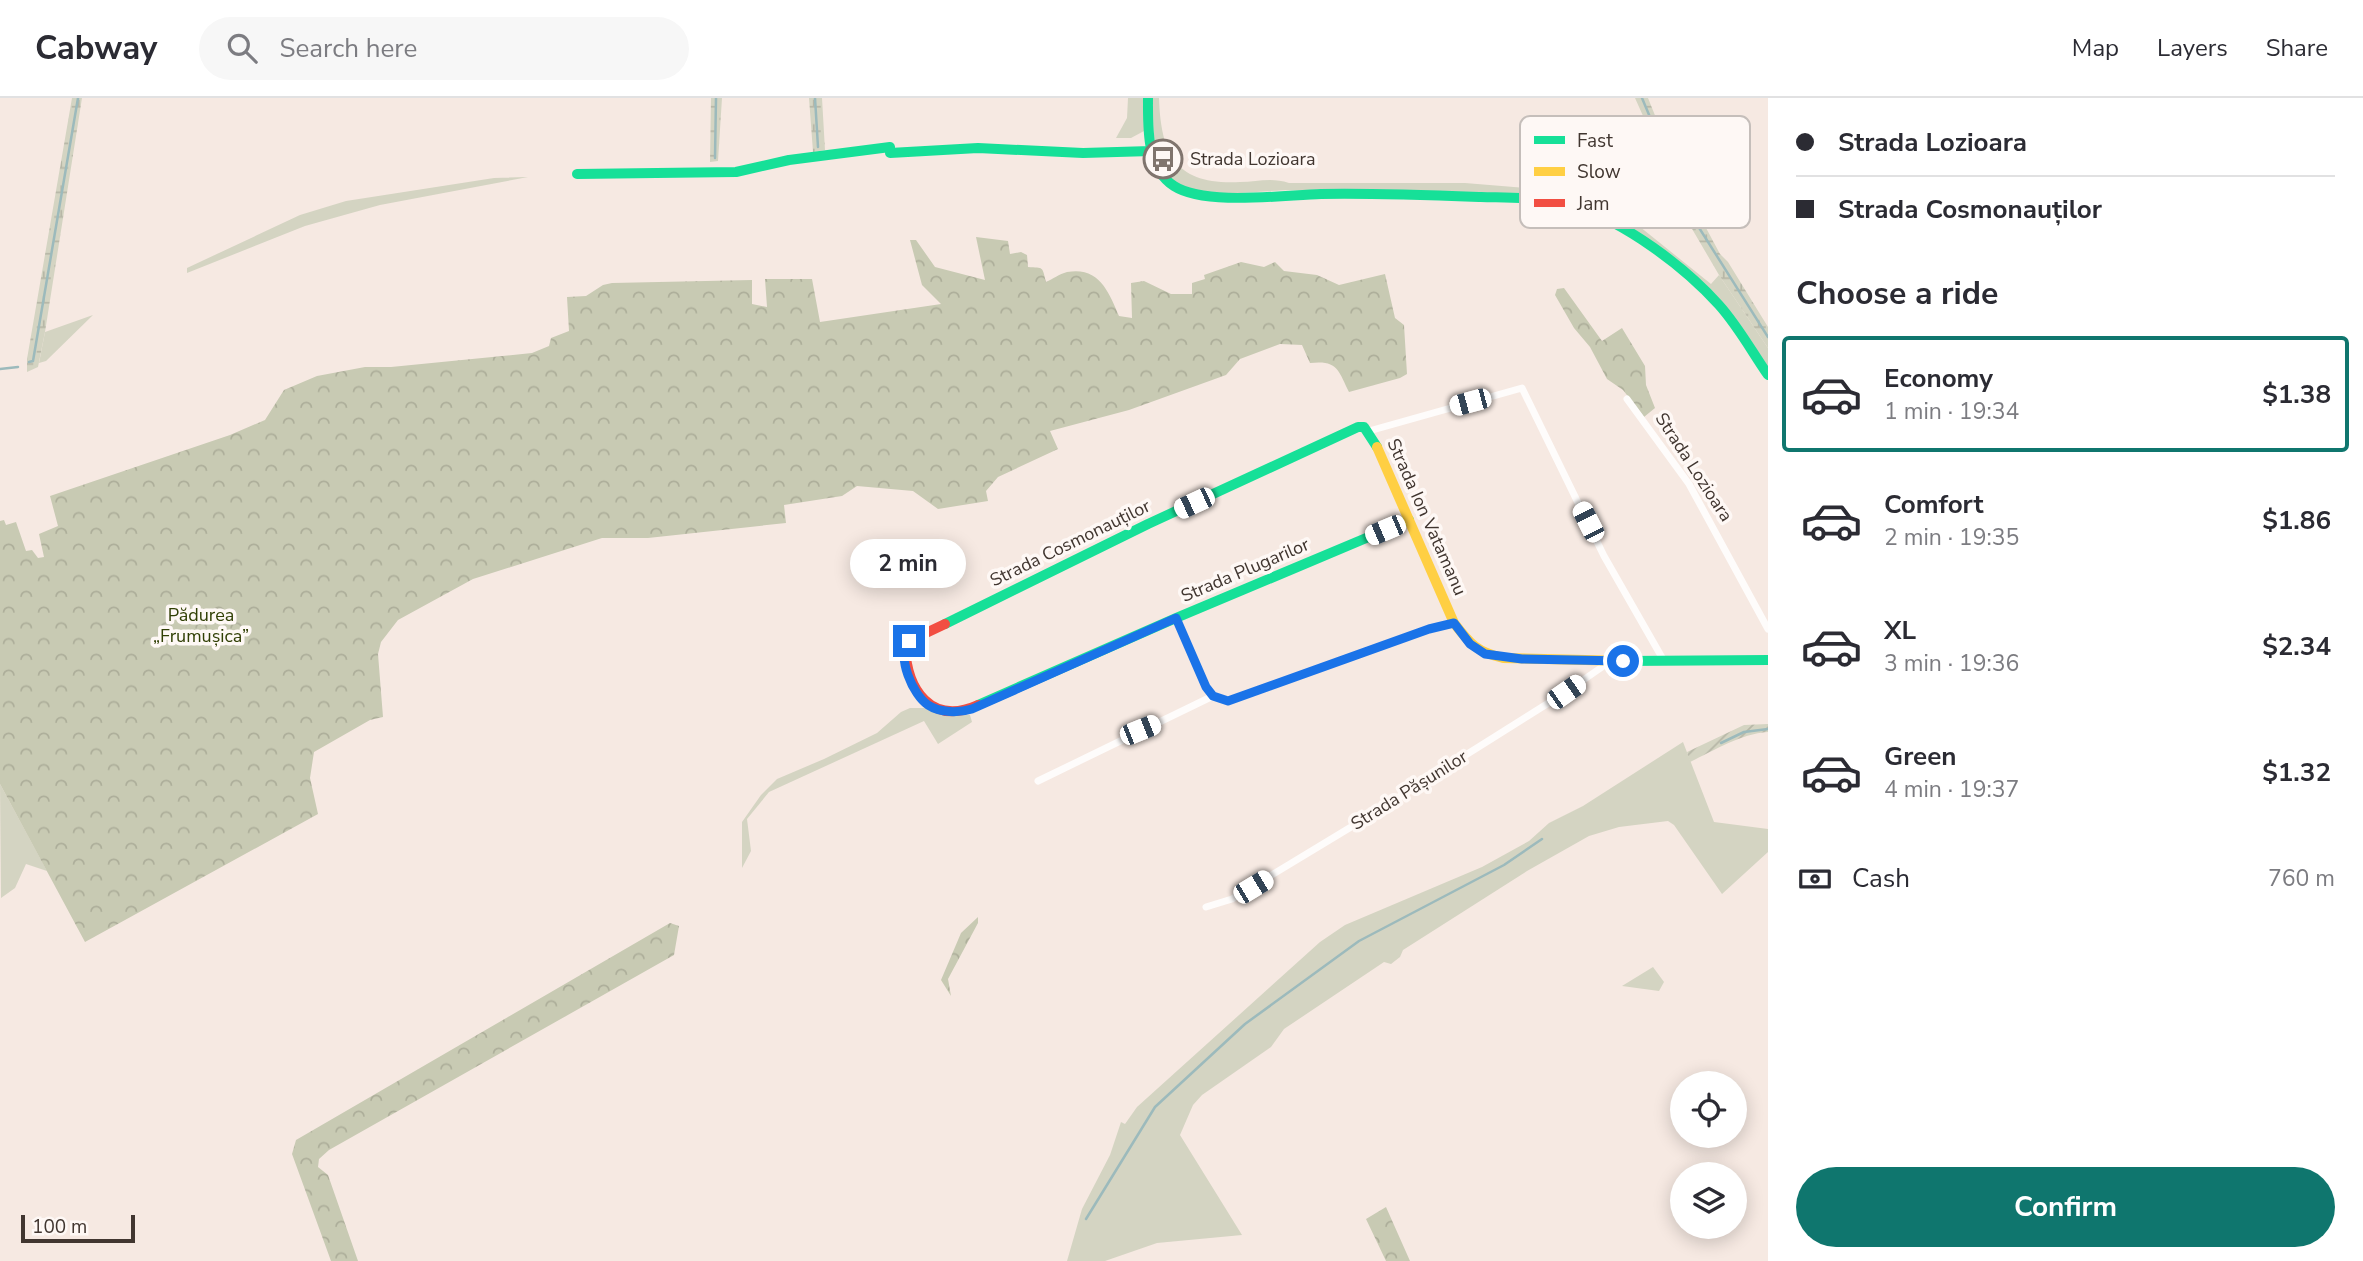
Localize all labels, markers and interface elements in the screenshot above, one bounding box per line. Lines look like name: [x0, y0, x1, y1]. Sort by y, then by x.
search box: [199, 17, 689, 80]
text: Cabway: [35, 26, 157, 71]
icon: search: [223, 29, 261, 67]
text: Search here: [279, 31, 417, 66]
text: Map: [2072, 32, 2119, 64]
text: Layers: [2157, 32, 2228, 64]
text: Share: [2266, 32, 2328, 64]
legend: [1520, 116, 1750, 228]
text: Strada Lozioara: [1838, 125, 2027, 160]
text: Fast: [1577, 128, 1613, 154]
bus stop icon: Strada Lozioara: [1142, 138, 1184, 180]
place label: Strada Lozioara: [1190, 147, 1315, 171]
text: Slow: [1577, 159, 1621, 185]
text: Jam: [1576, 191, 1610, 217]
text: Strada Cosmonauților: [1838, 192, 2102, 227]
text: Choose a ride: [1796, 272, 1998, 315]
text: Economy: [1884, 361, 1993, 396]
icon: car: [1800, 363, 1863, 426]
text: $1.38: [2262, 377, 2331, 412]
car: [1447, 386, 1494, 418]
text: 1 min · 19:34: [1884, 396, 2019, 427]
street label: Strada Lozioara: [1650, 408, 1738, 526]
street label: Strada Ion Vatamanu: [1382, 435, 1472, 599]
car: [1171, 485, 1218, 521]
text: Comfort: [1884, 487, 1984, 522]
icon: car: [1800, 489, 1863, 552]
street label: Strada Cosmonauților: [986, 494, 1155, 592]
car: [1570, 499, 1607, 545]
text: $1.86: [2262, 503, 2331, 538]
car: [1362, 512, 1409, 548]
text: 2 min · 19:35: [1884, 522, 2019, 553]
street label: Strada Plugarilor: [1177, 532, 1313, 608]
callout: 2 min: [851, 540, 967, 588]
text: 2 min: [878, 548, 938, 579]
park label: Pădurea „Frumușica”: [153, 603, 249, 648]
text: XL: [1884, 613, 1916, 648]
icon: car: [1800, 615, 1863, 678]
route end: [893, 625, 925, 657]
text: $2.34: [2262, 629, 2331, 664]
route start: [1607, 645, 1639, 677]
text: 3 min · 19:36: [1884, 648, 2019, 679]
car: [1543, 671, 1590, 713]
car: [1117, 712, 1164, 748]
text: Green: [1884, 739, 1957, 774]
icon: car: [1800, 741, 1863, 804]
street label: Strada Pășunilor: [1346, 744, 1472, 835]
text: $1.32: [2262, 755, 2331, 790]
text: 4 min · 19:37: [1884, 774, 2019, 805]
icon: cash: [1796, 860, 1834, 898]
text: Cash: [1852, 861, 1910, 896]
text: 760 m: [2268, 863, 2335, 894]
car: [1230, 867, 1277, 907]
map controls: [1670, 1071, 1747, 1239]
button: locate: [1670, 1071, 1747, 1148]
button: layers: [1670, 1162, 1747, 1239]
button: Confirm: [1796, 1167, 2335, 1247]
scale bar: [21, 1212, 135, 1244]
text: 100 m: [32, 1214, 87, 1240]

